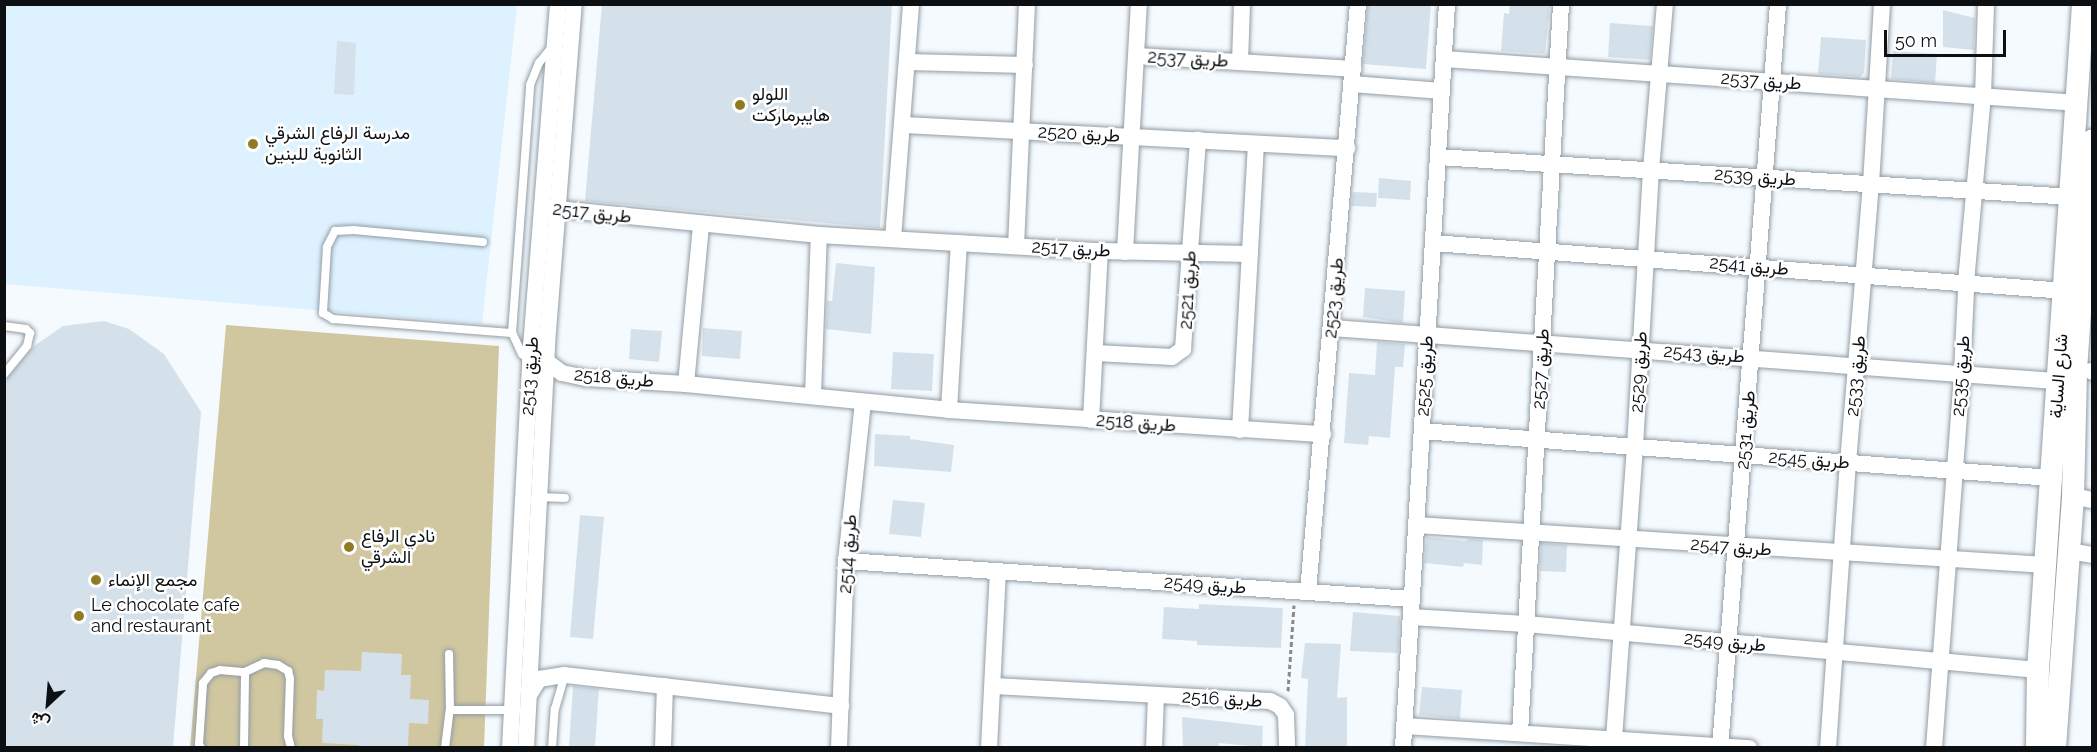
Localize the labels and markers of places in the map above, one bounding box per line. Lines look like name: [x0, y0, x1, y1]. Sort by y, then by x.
place label: اللولو هايبرماركت: [752, 84, 830, 127]
marker: اللولو هايبرماركت: [733, 98, 747, 112]
place label: مدرسة الرفاع الشرقي الثانوية للبنين: [265, 123, 410, 166]
marker: مدرسة الرفاع الشرقي الثانوية للبنين: [246, 137, 260, 151]
place label: نادي الرفاع الشرقي: [361, 526, 435, 568]
marker: نادي الرفاع الشرقي: [342, 540, 356, 554]
place label: مجمع الإنماء: [108, 569, 197, 591]
marker: مجمع الإنماء: [89, 573, 103, 587]
place label: Le chocolate cafe and restaurant: [91, 595, 240, 638]
marker: Le chocolate cafe and restaurant: [72, 609, 86, 623]

